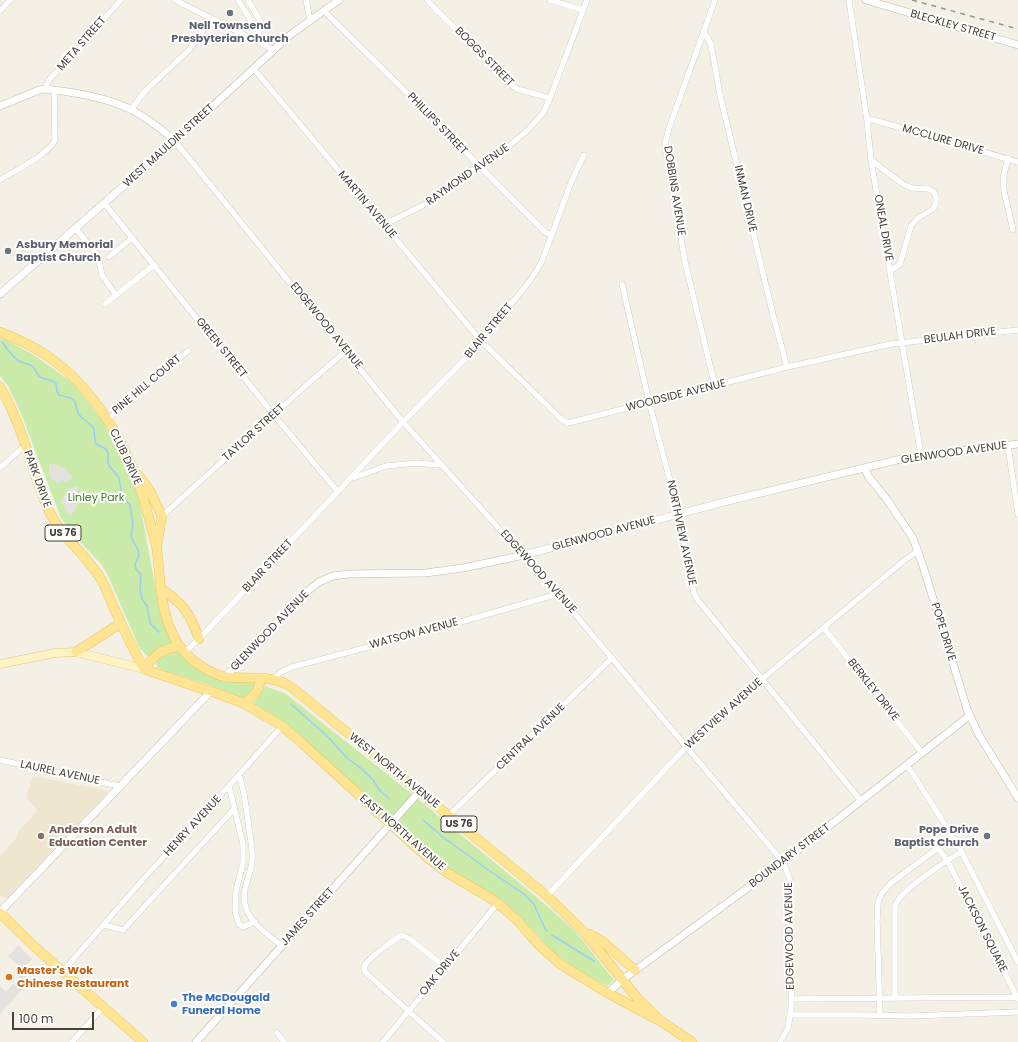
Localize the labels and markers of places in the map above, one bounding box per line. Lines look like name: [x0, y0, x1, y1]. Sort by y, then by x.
marker: Nell Townsend Presbyterian Church: [225, 8, 235, 18]
place label: Nell Townsend Presbyterian Church: [171, 19, 289, 45]
place label: Asbury Memorial Baptist Church: [16, 238, 113, 264]
marker: Asbury Memorial Baptist Church: [3, 246, 13, 256]
place label: Anderson Adult Education Center: [49, 823, 147, 849]
place label: Pope Drive Baptist Church: [894, 823, 979, 849]
marker: Anderson Adult Education Center: [36, 831, 46, 841]
marker: Pope Drive Baptist Church: [982, 831, 992, 841]
place label: Master's Wok Chinese Restaurant: [17, 964, 129, 990]
marker: Master's Wok Chinese Restaurant: [4, 972, 14, 982]
place label: The McDougald Funeral Home: [182, 991, 270, 1017]
marker: The McDougald Funeral Home: [169, 999, 179, 1009]

